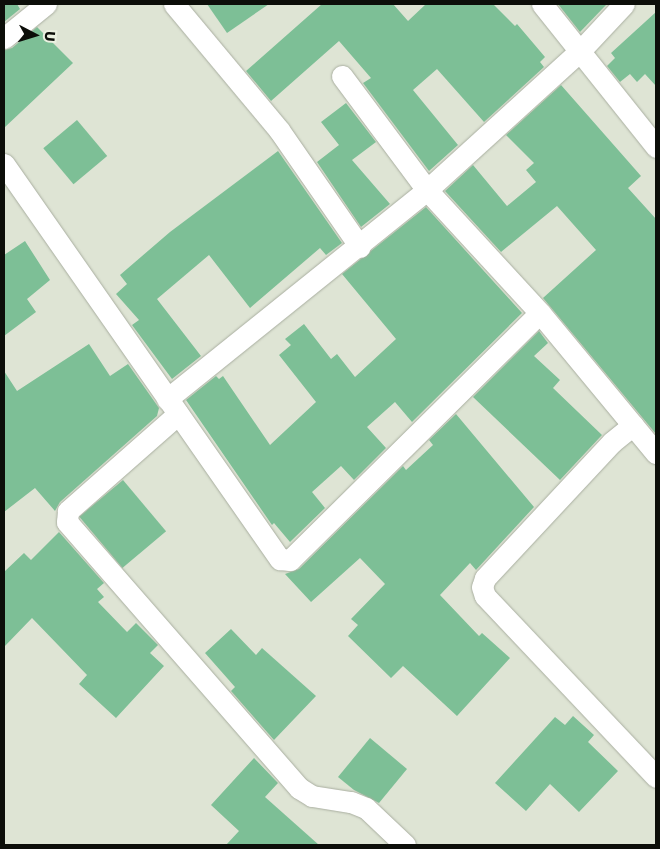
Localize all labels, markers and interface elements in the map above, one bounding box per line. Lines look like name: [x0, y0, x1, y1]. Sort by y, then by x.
north arrow: [10, 10, 60, 60]
text: U: [42, 31, 59, 42]

